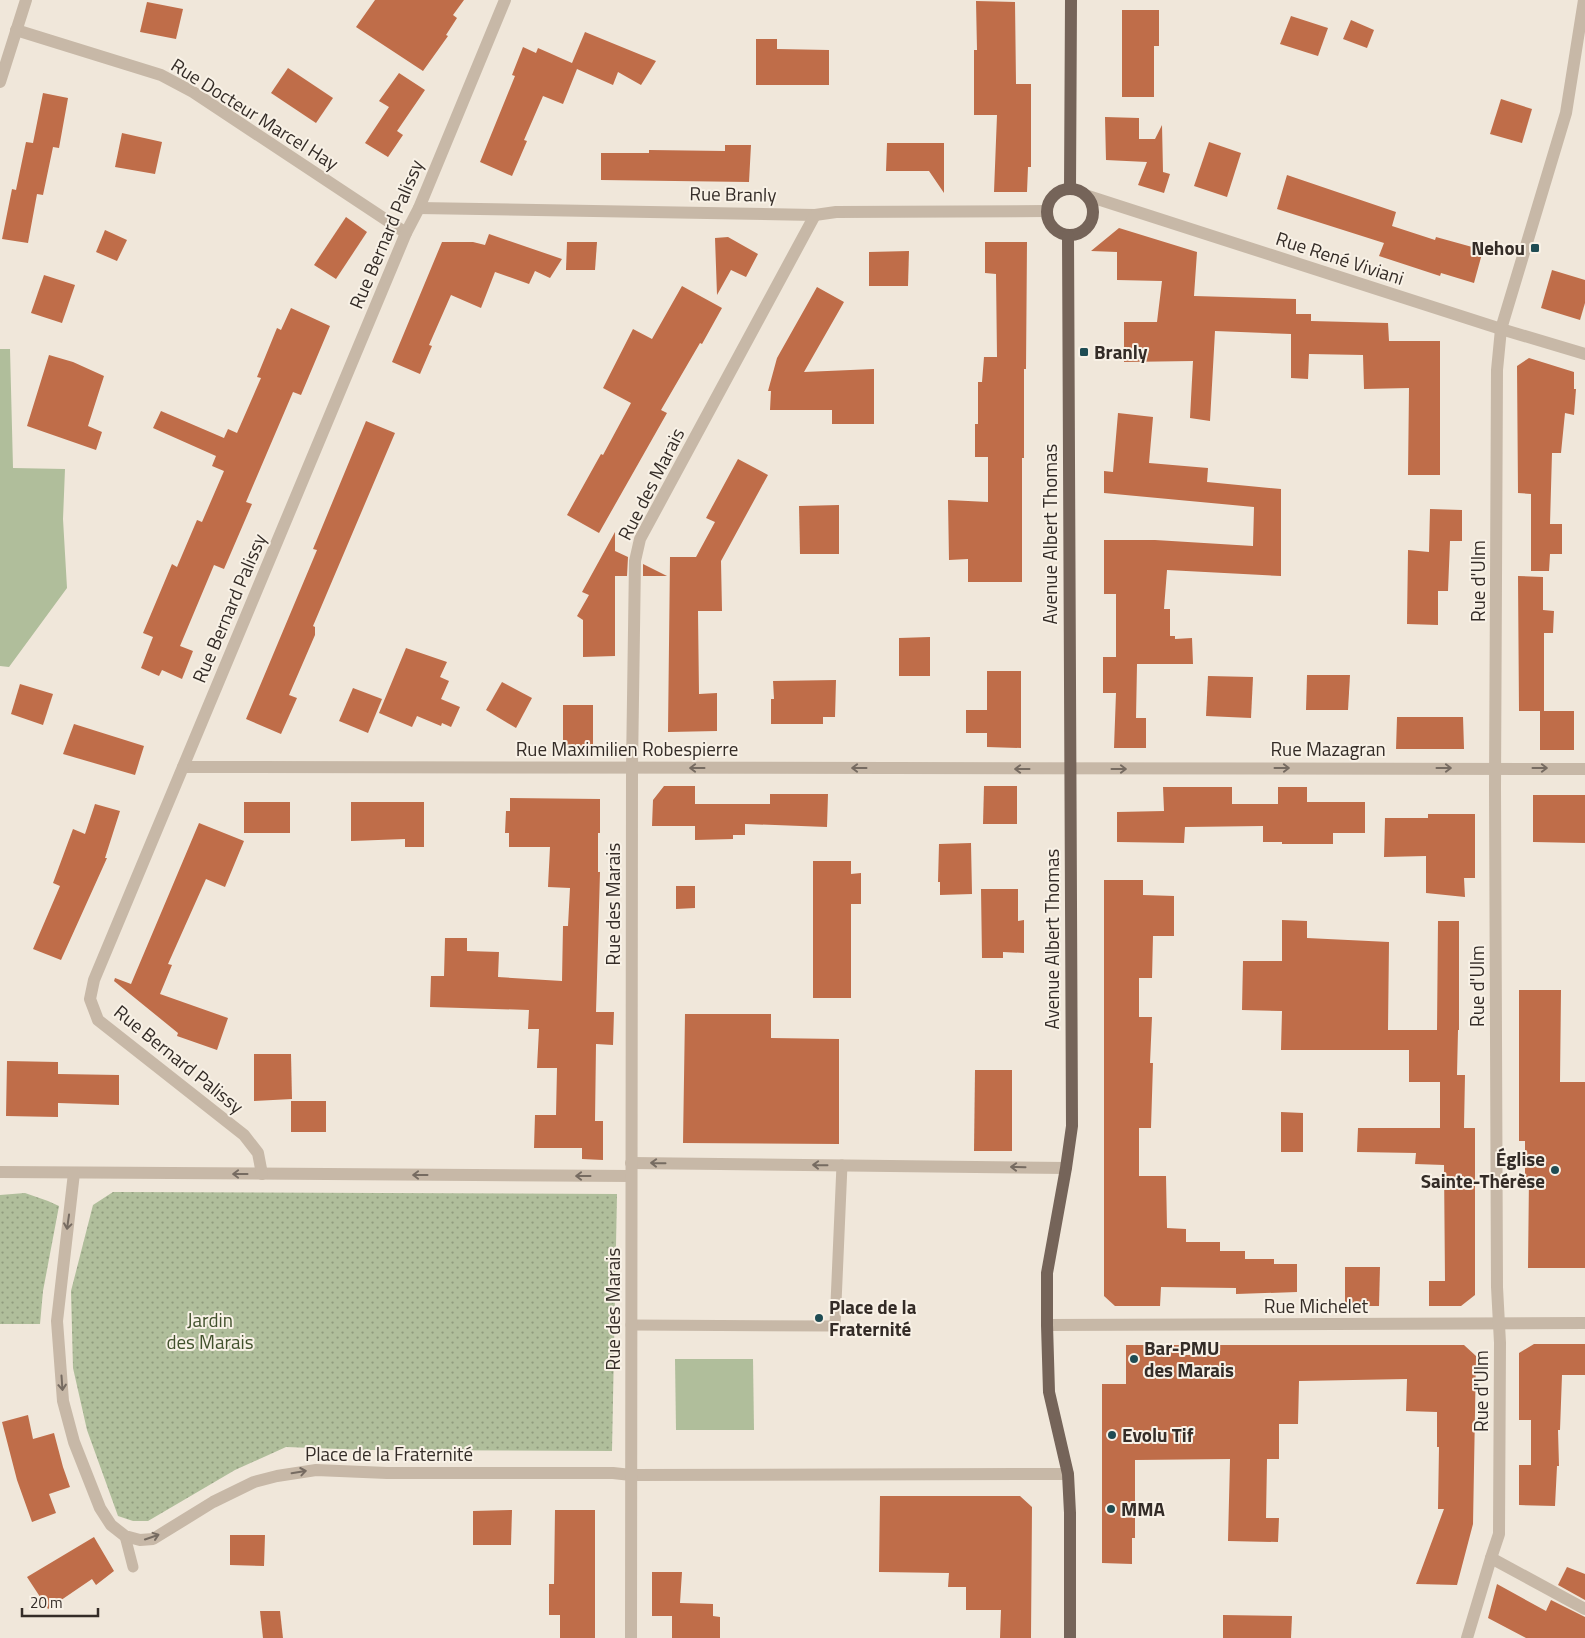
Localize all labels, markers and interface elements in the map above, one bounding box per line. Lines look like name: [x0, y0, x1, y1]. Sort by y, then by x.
street label: Rue Docteur Marcel Hay: [166, 50, 345, 177]
street label: Rue Bernard Palissy: [341, 155, 430, 313]
street label: Rue Branly: [689, 178, 777, 209]
street label: Rue René Viviani: [1272, 223, 1408, 292]
place label: Nehou: [1471, 233, 1525, 262]
marker: Nehou: [1529, 242, 1541, 254]
place label: Branly: [1094, 337, 1148, 366]
marker: Branly: [1078, 346, 1090, 358]
street label: Rue des Marais: [610, 422, 691, 545]
street label: Avenue Albert Thomas: [1035, 443, 1064, 624]
street label: Rue Bernard Palissy: [184, 529, 273, 687]
street label: Rue d'Ulm: [1463, 540, 1492, 622]
street label: Rue Maximilien Robespierre: [516, 734, 738, 763]
street label: Rue Mazagran: [1270, 734, 1386, 763]
one-way arrow: [689, 763, 705, 773]
one-way arrow: [851, 763, 868, 773]
one-way arrow: [1273, 763, 1289, 773]
one-way arrow: [1436, 763, 1452, 773]
one-way arrow: [1532, 763, 1548, 773]
one-way arrow: [1014, 764, 1030, 774]
one-way arrow: [1110, 764, 1127, 774]
street label: Rue des Marais: [598, 842, 627, 965]
street label: Avenue Albert Thomas: [1037, 848, 1066, 1029]
street label: Rue d'Ulm: [1462, 945, 1491, 1027]
street label: Rue Bernard Palissy: [108, 997, 250, 1120]
place label: Église Sainte-Thérèse: [1421, 1144, 1545, 1195]
one-way arrow: [650, 1158, 666, 1168]
one-way arrow: [812, 1160, 828, 1170]
one-way arrow: [1010, 1163, 1026, 1172]
marker: Église Sainte-Thérèse: [1549, 1164, 1561, 1176]
one-way arrow: [232, 1169, 248, 1179]
one-way arrow: [412, 1170, 428, 1180]
one-way arrow: [575, 1171, 591, 1181]
one-way arrow: [63, 1213, 73, 1229]
street label: Rue des Marais: [598, 1247, 627, 1370]
street label: Rue Michelet: [1264, 1291, 1368, 1320]
place label: Place de la Fraternité: [829, 1292, 917, 1343]
park label: Jardin des Marais: [166, 1305, 254, 1356]
marker: Place de la Fraternité: [813, 1312, 825, 1324]
place label: Bar-PMU des Marais: [1144, 1333, 1234, 1384]
street label: Rue d'Ulm: [1466, 1350, 1495, 1432]
marker: Bar-PMU des Marais: [1128, 1353, 1140, 1365]
one-way arrow: [57, 1375, 66, 1391]
place label: Evolu Tif: [1122, 1420, 1194, 1449]
marker: Evolu Tif: [1106, 1429, 1118, 1441]
street label: Place de la Fraternité: [305, 1439, 473, 1468]
one-way arrow: [291, 1467, 307, 1477]
place label: MMA: [1121, 1494, 1166, 1523]
marker: MMA: [1105, 1503, 1117, 1515]
one-way arrow: [144, 1532, 159, 1541]
scale bar: [22, 1586, 99, 1618]
text: 20 m: [30, 1591, 63, 1614]

